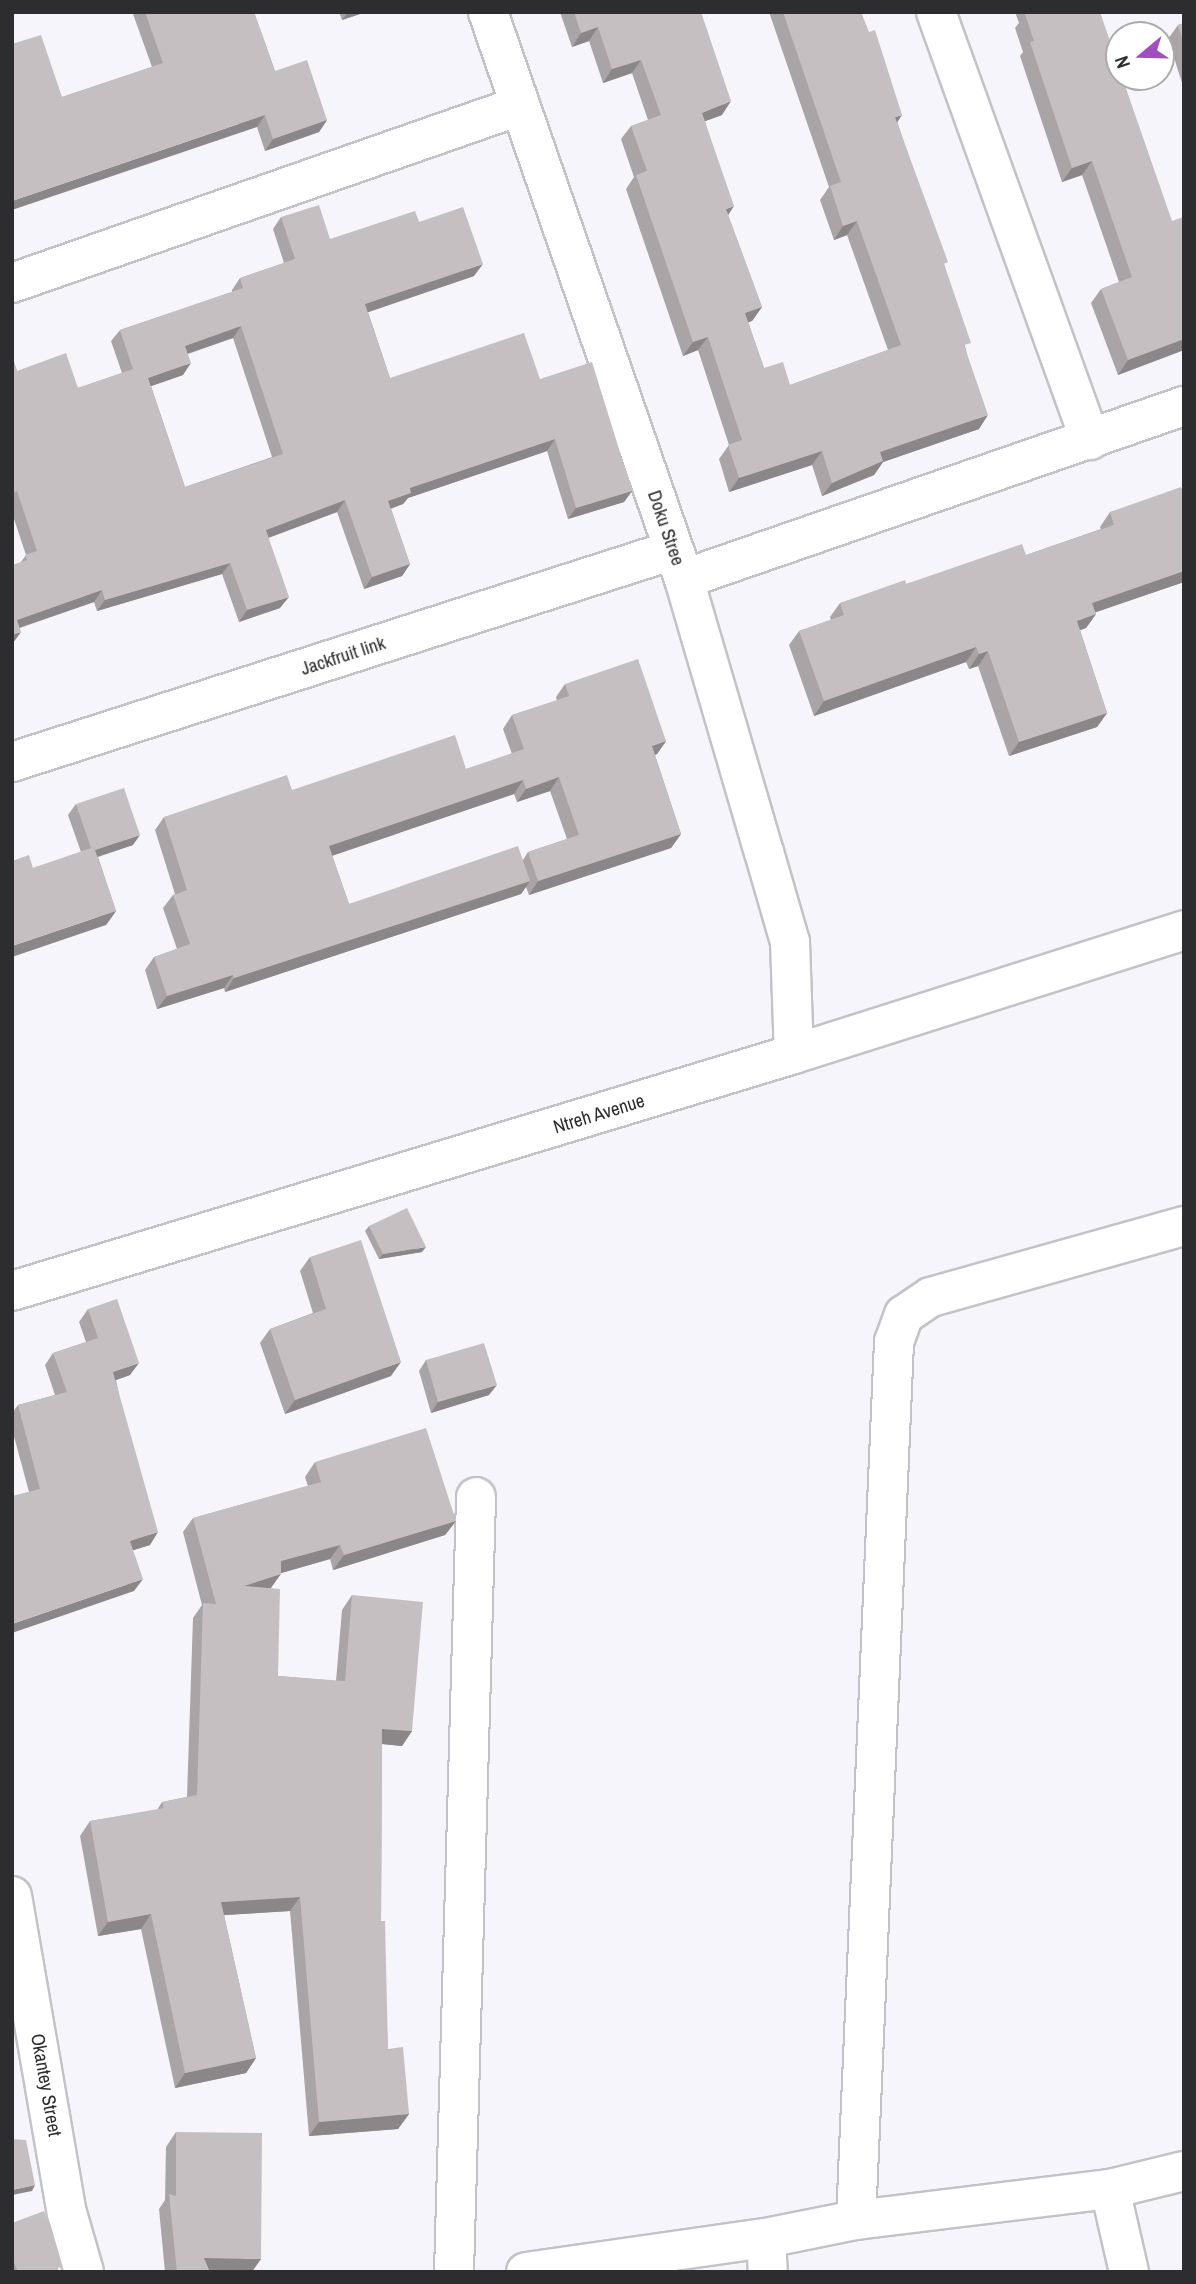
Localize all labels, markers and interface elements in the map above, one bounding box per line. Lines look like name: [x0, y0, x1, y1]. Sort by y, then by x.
north arrow: [1105, 21, 1175, 91]
text: N: [1108, 53, 1136, 72]
street label: Doku Stree: [643, 487, 689, 569]
street label: Jackfruit link: [298, 632, 388, 680]
street label: Ntreh Avenue: [550, 1089, 648, 1139]
street label: Okantey Street: [26, 2032, 66, 2138]

